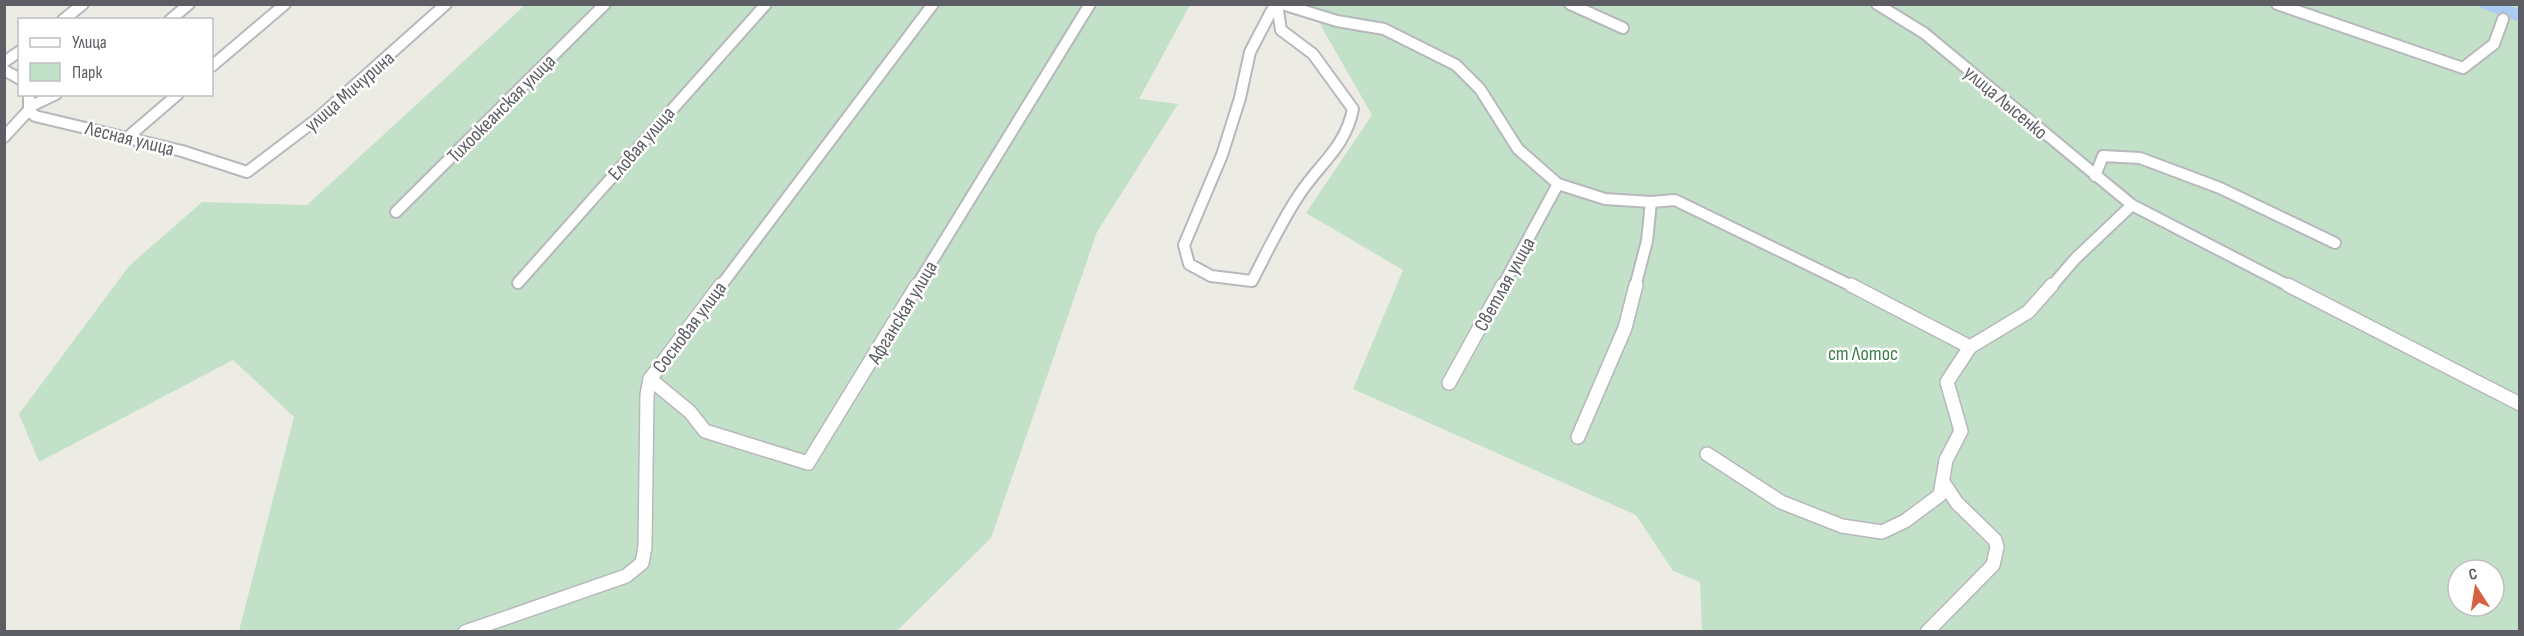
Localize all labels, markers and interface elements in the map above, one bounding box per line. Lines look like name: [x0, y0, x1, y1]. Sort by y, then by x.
legend: [18, 18, 213, 96]
text: Улица: [72, 32, 107, 53]
street label: улица Мичурина: [300, 46, 399, 137]
street label: Тихоокеанская улица: [443, 50, 561, 168]
street label: улица Лысенко: [1959, 61, 2052, 145]
text: Парк: [72, 62, 103, 83]
street label: Еловая улица: [603, 102, 680, 185]
street label: Лесная улица: [82, 116, 177, 162]
street label: Светлая улица: [1469, 233, 1541, 336]
street label: Афганская улица: [862, 257, 943, 369]
street label: Сосновая улица: [648, 277, 732, 378]
park label: ст Лотос: [1828, 342, 1898, 366]
north arrow: [2446, 558, 2506, 618]
text: С: [2467, 565, 2479, 585]

